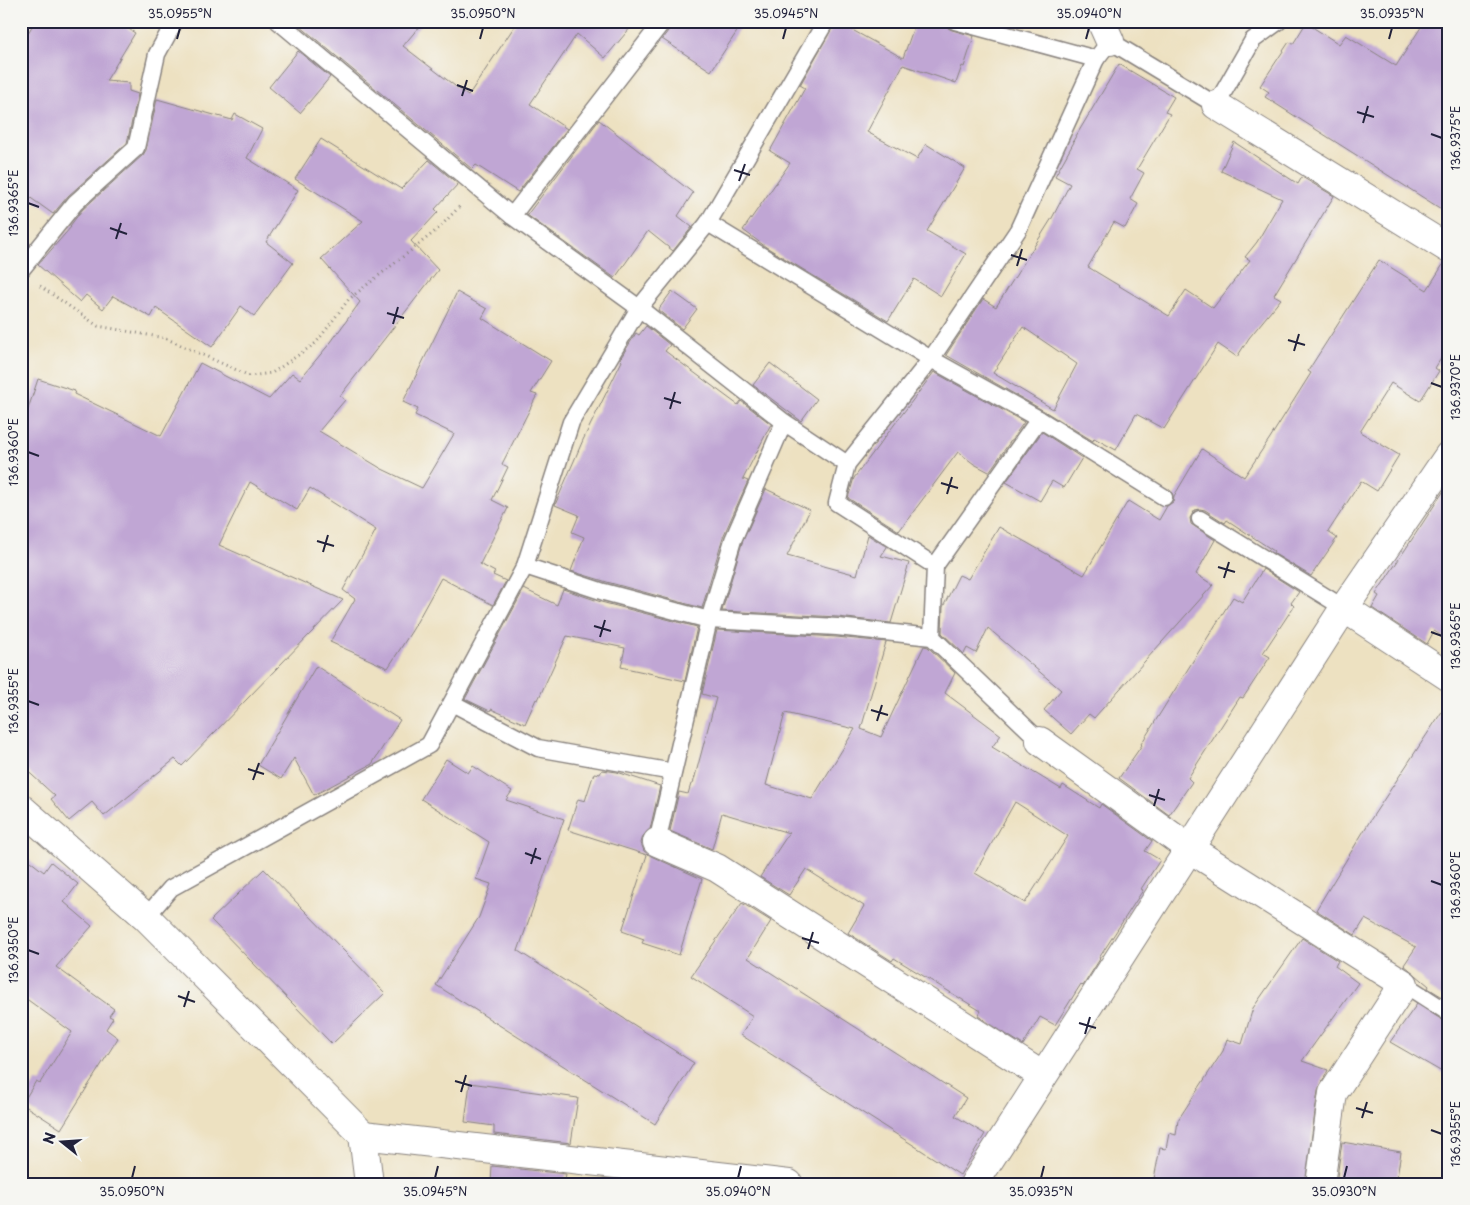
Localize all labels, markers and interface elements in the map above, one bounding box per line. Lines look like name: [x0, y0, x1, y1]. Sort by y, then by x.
text: 35.0955°N: [148, 4, 212, 22]
text: 35.0950°N: [450, 4, 516, 22]
text: 35.0945°N: [754, 4, 818, 22]
text: 35.0940°N: [1056, 4, 1122, 22]
text: 35.0935°N: [1360, 4, 1424, 22]
text: 136.9375°E: [1446, 106, 1464, 170]
text: 136.9365°E: [4, 169, 22, 237]
text: 136.9370°E: [1446, 354, 1464, 420]
text: 136.9360°E: [4, 418, 22, 486]
text: 136.9365°E: [1446, 602, 1464, 670]
text: 136.9355°E: [4, 668, 22, 734]
text: 136.9360°E: [1446, 851, 1464, 919]
text: 136.9350°E: [4, 916, 22, 984]
text: 136.9355°E: [1446, 1101, 1464, 1167]
north arrow: [38, 1118, 88, 1168]
text: N: [37, 1130, 61, 1146]
text: 35.0950°N: [99, 1182, 165, 1200]
text: 35.0945°N: [403, 1182, 467, 1200]
text: 35.0940°N: [705, 1182, 771, 1200]
text: 35.0935°N: [1009, 1182, 1073, 1200]
text: 35.0930°N: [1311, 1182, 1377, 1200]

